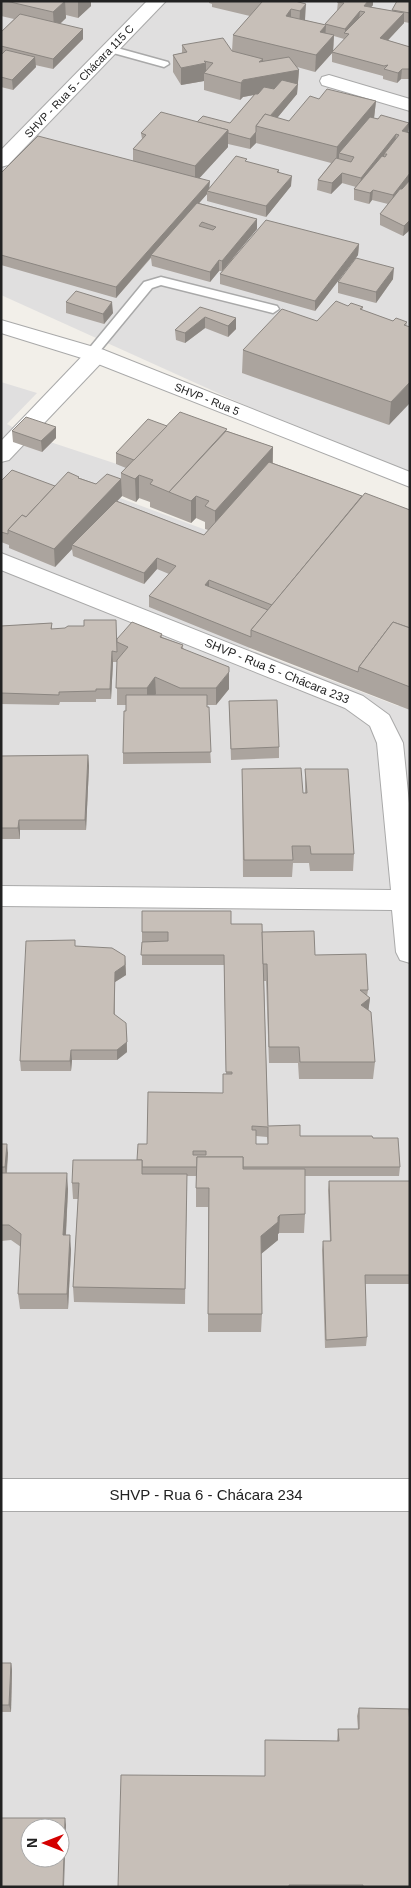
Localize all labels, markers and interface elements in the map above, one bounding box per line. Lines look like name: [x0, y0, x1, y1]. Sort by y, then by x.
street label: SHVP - Rua 5 - Chácara 115 C: [22, 22, 136, 140]
street label: SHVP - Rua 5: [173, 381, 241, 417]
street label: SHVP - Rua 5 - Chácara 233: [203, 636, 352, 707]
street label: SHVP - Rua 6 - Chácara 234: [109, 1486, 303, 1503]
north arrow: [20, 1818, 70, 1868]
text: N: [24, 1838, 40, 1848]

